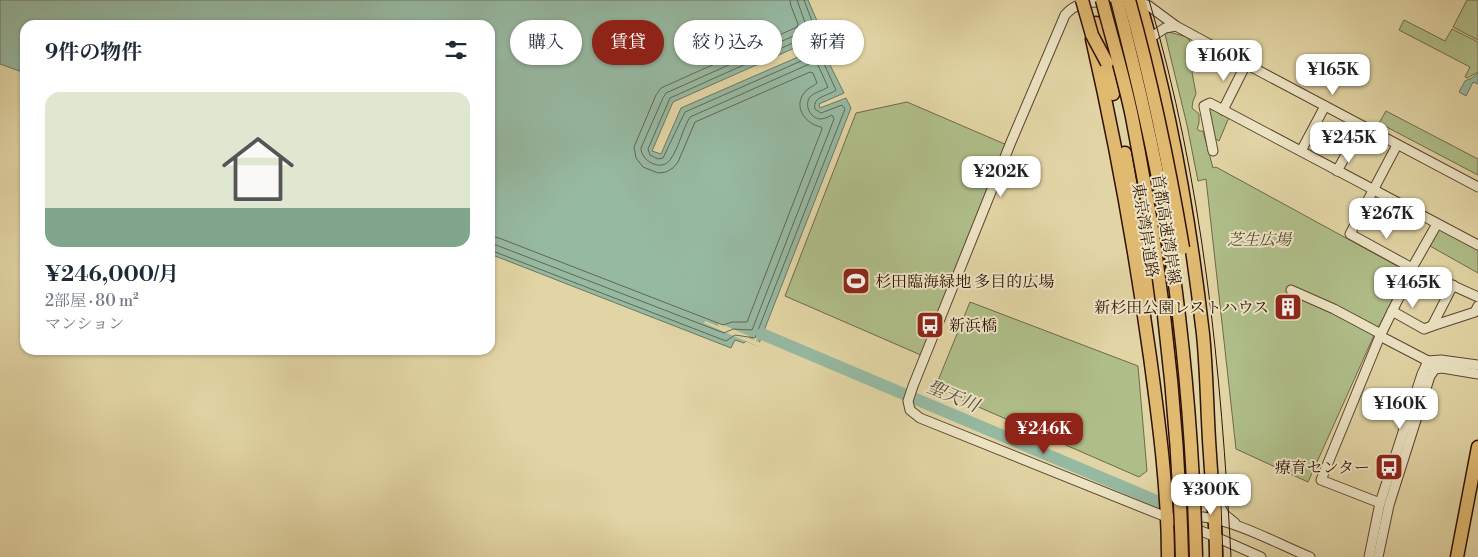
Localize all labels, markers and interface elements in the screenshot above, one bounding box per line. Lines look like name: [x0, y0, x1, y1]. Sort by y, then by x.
chip: 購入: [510, 20, 582, 65]
chip: 賃貸: [592, 20, 664, 65]
chip: 絞り込み: [674, 20, 782, 65]
chip: 新着: [792, 20, 864, 65]
icon: filters: [442, 36, 470, 64]
pin: ¥160K: [1189, 39, 1259, 82]
text: 9件の物件: [45, 40, 142, 66]
text: ¥160K: [1197, 46, 1251, 66]
pin: ¥165K: [1298, 54, 1368, 96]
text: ¥165K: [1307, 60, 1359, 80]
pin: ¥245K: [1314, 121, 1384, 164]
icon: home: [213, 124, 303, 214]
text: ¥245K: [1321, 128, 1377, 148]
pin: ¥202K: [966, 156, 1036, 198]
text: ¥202K: [973, 162, 1029, 182]
street label: 首都高速湾岸線: [1147, 172, 1185, 286]
street label: 東京湾岸道路: [1128, 181, 1162, 279]
pin: ¥267K: [1352, 198, 1422, 240]
text: ¥267K: [1360, 204, 1414, 224]
park label: 芝生広場: [1227, 230, 1293, 250]
text: ¥246,000/月: [45, 262, 179, 288]
sports icon: 杉田臨海緑地 多目的広場: [841, 266, 871, 296]
pin: ¥465K: [1378, 266, 1448, 309]
place label: 杉田臨海緑地 多目的広場: [875, 272, 1054, 292]
text: ¥465K: [1385, 273, 1441, 293]
text: 2部屋 · 80 m²: [45, 291, 139, 311]
building icon: 新杉田公園レストハウス: [1273, 292, 1303, 322]
place label: 新杉田公園レストハウス: [1094, 298, 1269, 318]
bus stop icon: 新浜橋: [915, 310, 945, 340]
text: マンション: [45, 314, 124, 334]
place label: 新浜橋: [949, 316, 997, 336]
water label: 聖天川: [923, 375, 984, 418]
pin: ¥160K: [1365, 388, 1435, 430]
text: ¥160K: [1373, 394, 1427, 414]
pin: ¥246K: [1009, 412, 1079, 455]
text: ¥246K: [1016, 419, 1072, 439]
bus stop icon: 療育センター: [1374, 452, 1404, 482]
place label: 療育センター: [1275, 458, 1370, 478]
pin: ¥300K: [1176, 474, 1246, 516]
text: ¥300K: [1182, 480, 1240, 500]

